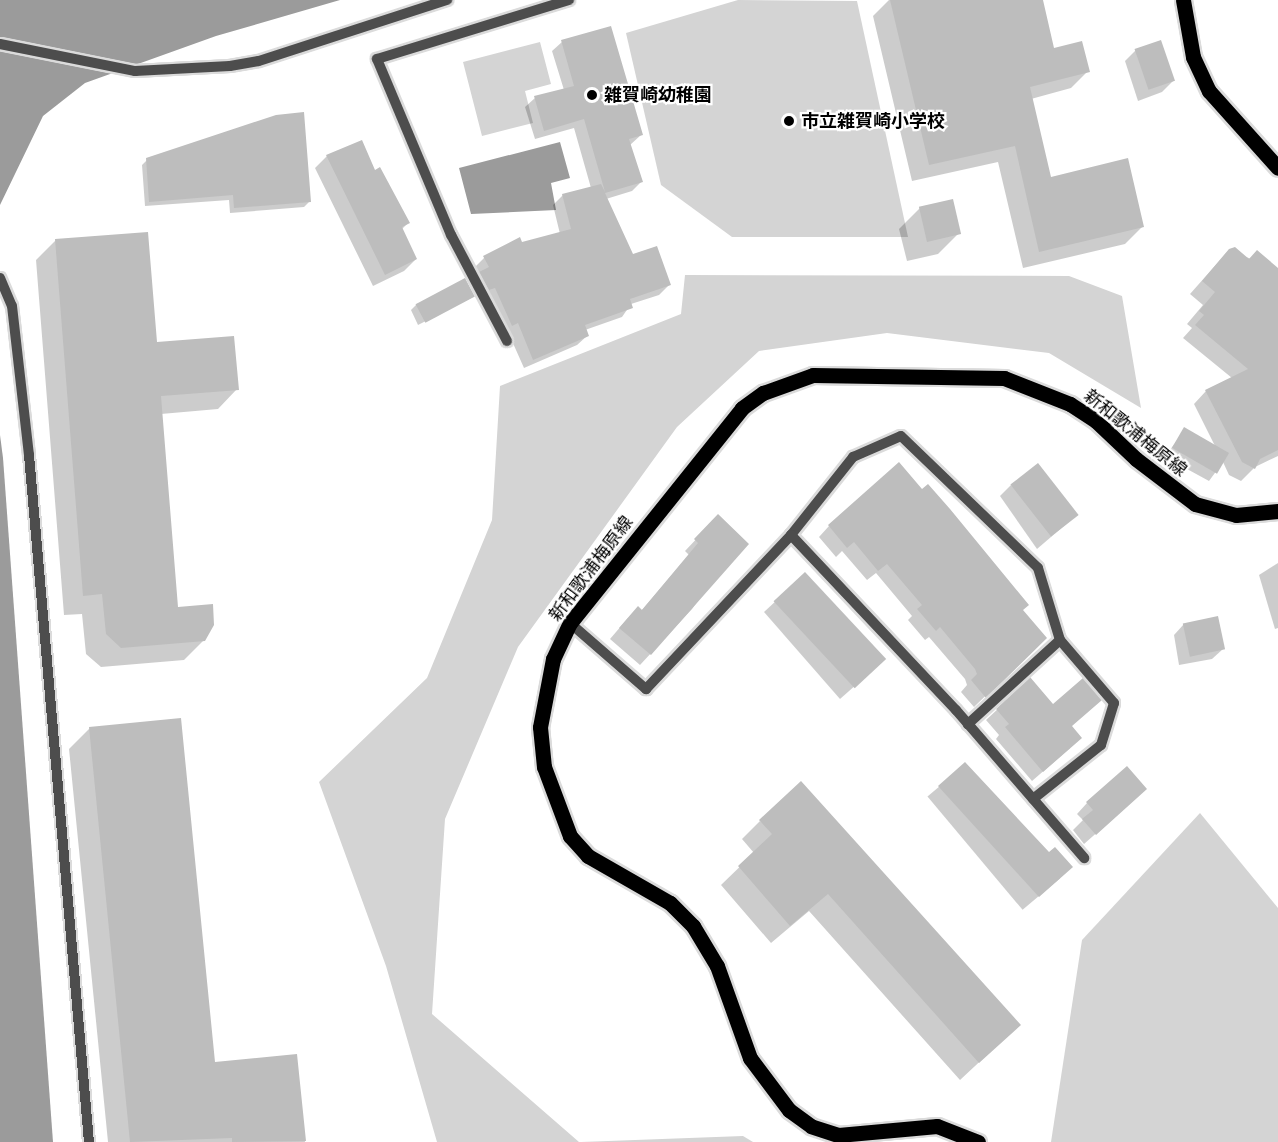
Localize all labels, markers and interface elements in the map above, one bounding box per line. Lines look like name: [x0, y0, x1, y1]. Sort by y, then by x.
place label: 雑賀崎幼稚園: [604, 84, 712, 106]
marker: 雑賀崎幼稚園: [585, 88, 599, 102]
place label: 市立雑賀崎小学校: [801, 110, 945, 132]
marker: 市立雑賀崎小学校: [782, 114, 796, 128]
street label: 新和歌浦梅原線: [1079, 385, 1191, 481]
street label: 新和歌浦梅原線: [544, 512, 638, 626]

